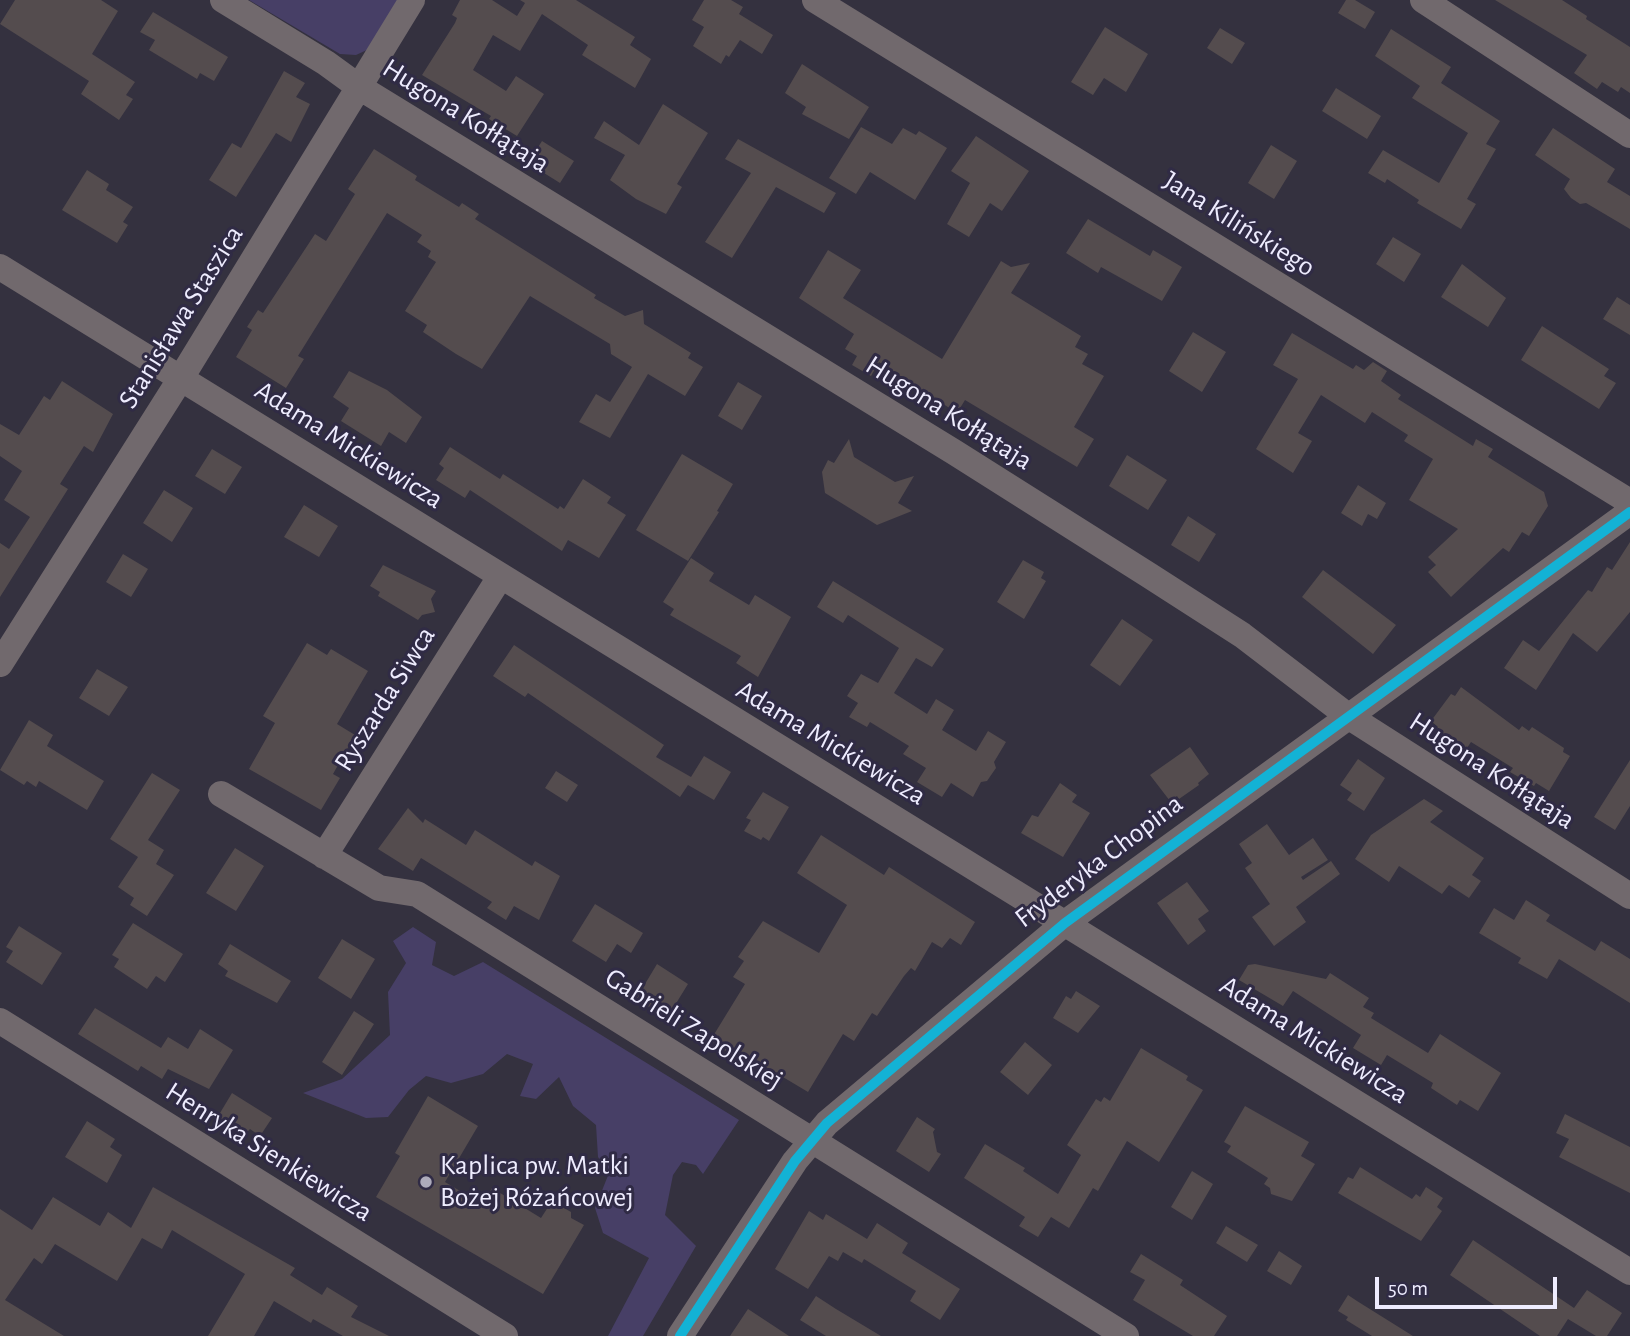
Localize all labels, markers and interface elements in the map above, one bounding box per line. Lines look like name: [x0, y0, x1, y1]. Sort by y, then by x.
street label: Hugona Kołłątaja: [376, 51, 556, 181]
street label: Jana Kilińskiego: [1157, 164, 1321, 284]
street label: Stanisława Staszica: [111, 219, 251, 415]
street label: Hugona Kołłątaja: [859, 348, 1039, 478]
street label: Adama Mickiewicza: [249, 374, 449, 516]
street label: Ryszarda Siwca: [327, 620, 443, 778]
street label: Adama Mickiewicza: [730, 673, 932, 813]
street label: Hugona Kołłątaja: [1403, 705, 1581, 837]
street label: Fryderyka Chopina: [1008, 787, 1190, 935]
street label: Gabrieli Zapolskiej: [599, 961, 789, 1097]
street label: Adama Mickiewicza: [1214, 969, 1414, 1111]
street label: Henryka Sienkiewicza: [159, 1075, 379, 1229]
place label: Kaplica pw. Matki Bożej Różańcowej: [440, 1149, 634, 1215]
marker: Kaplica pw. Matki Bożej Różańcowej: [418, 1174, 434, 1190]
scale bar: [1378, 1262, 1560, 1306]
text: 50 m: [1388, 1278, 1428, 1299]

